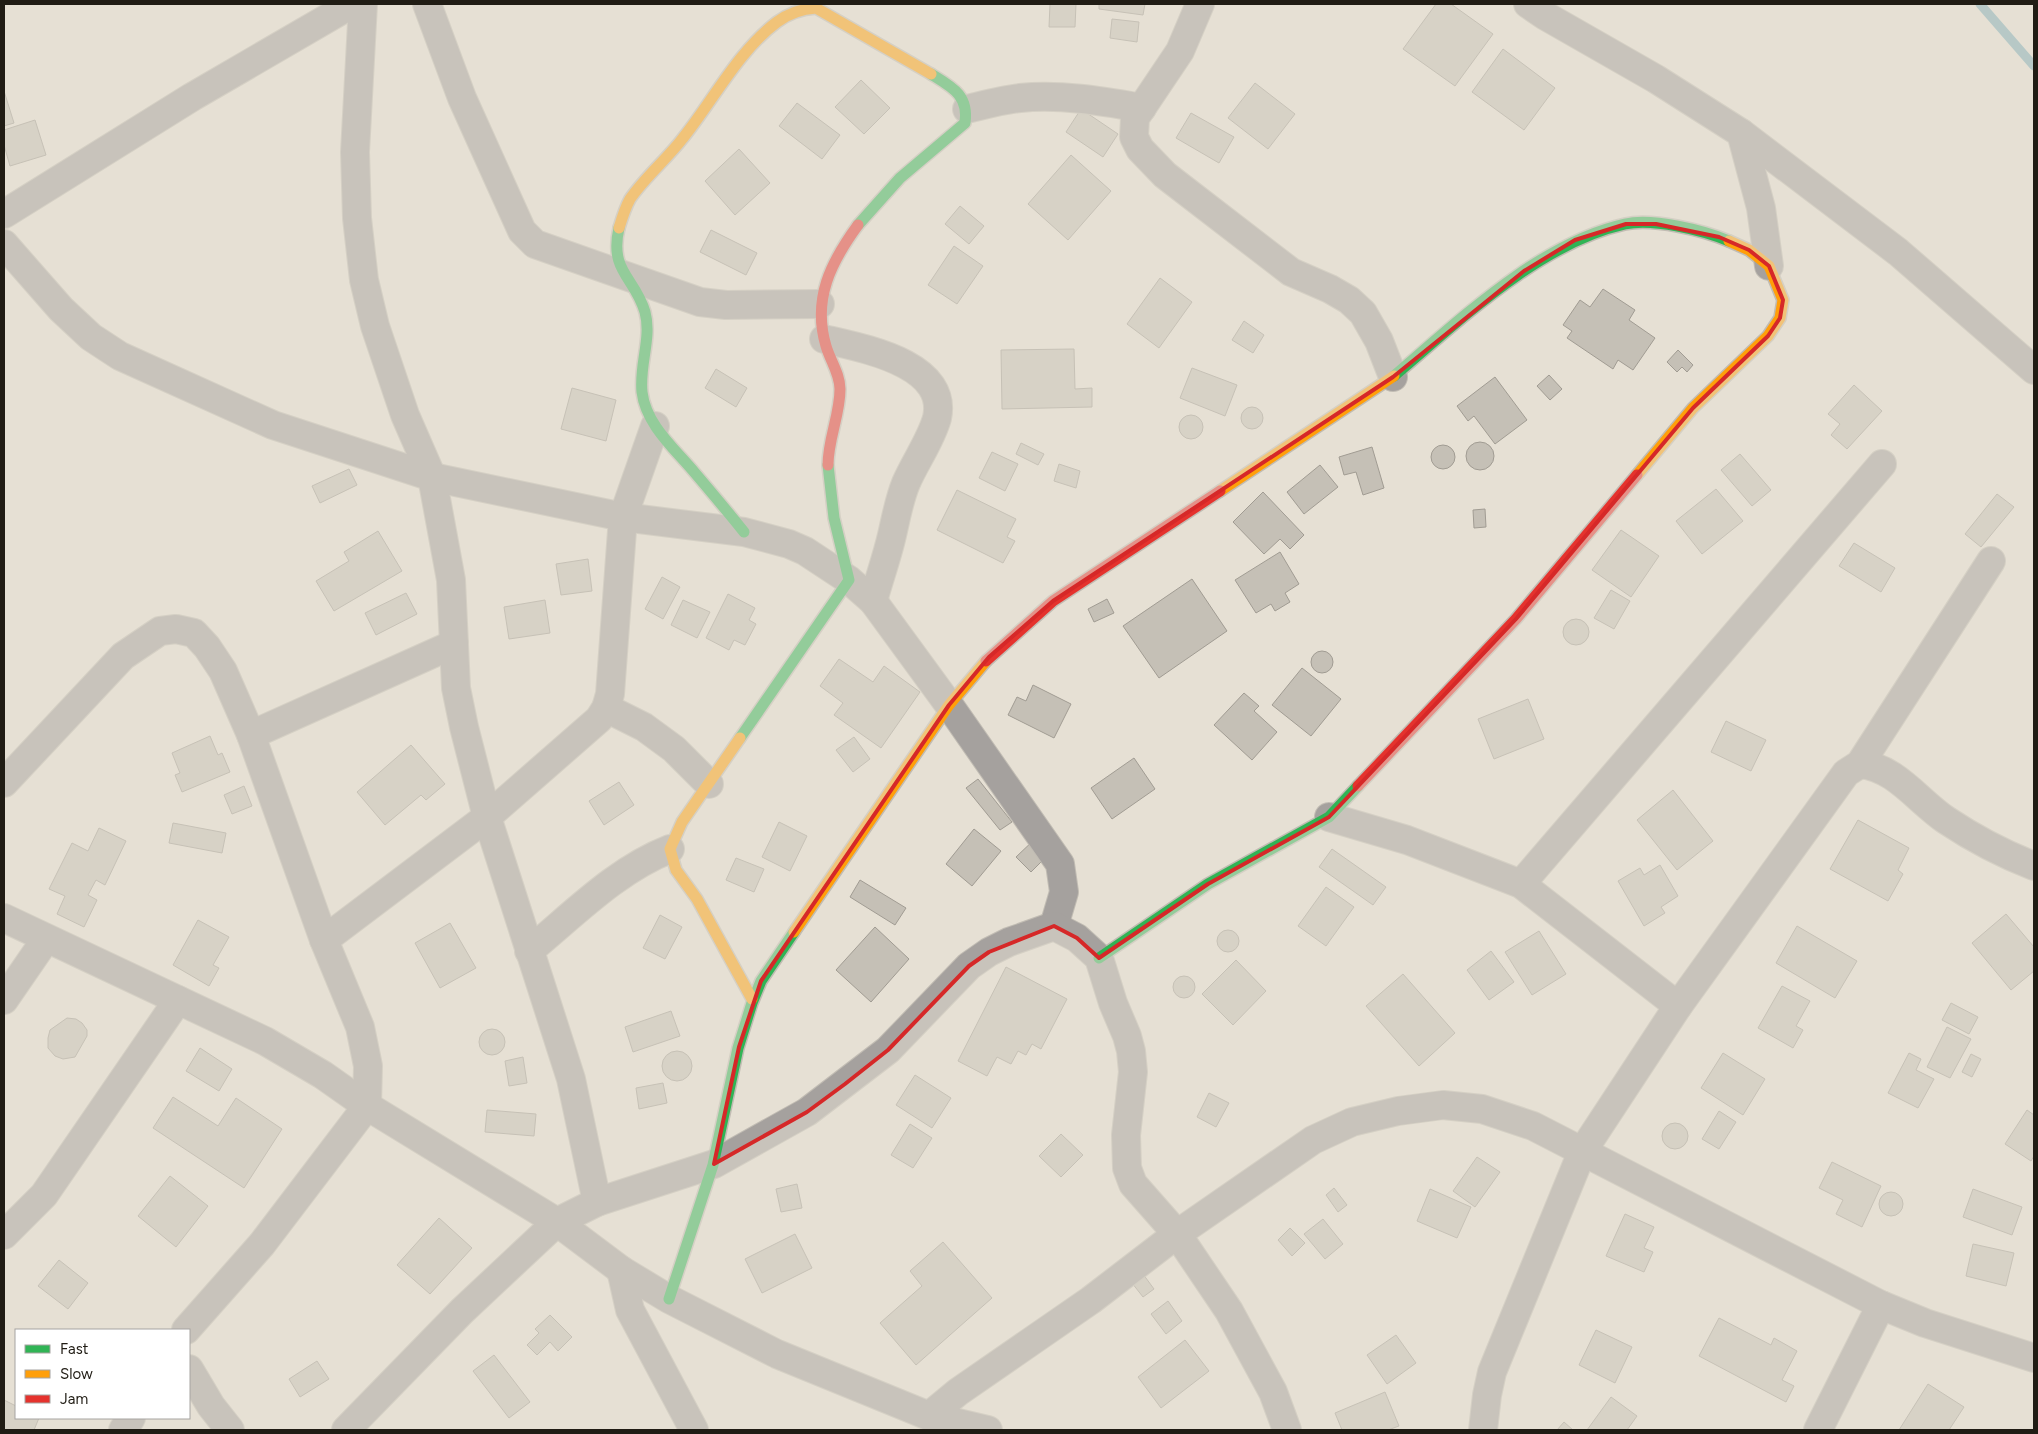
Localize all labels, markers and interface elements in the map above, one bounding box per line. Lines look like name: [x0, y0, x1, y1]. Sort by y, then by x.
legend: [15, 1329, 190, 1419]
text: Fast: [60, 1340, 89, 1358]
text: Slow: [60, 1365, 93, 1383]
text: Jam: [60, 1390, 88, 1408]

